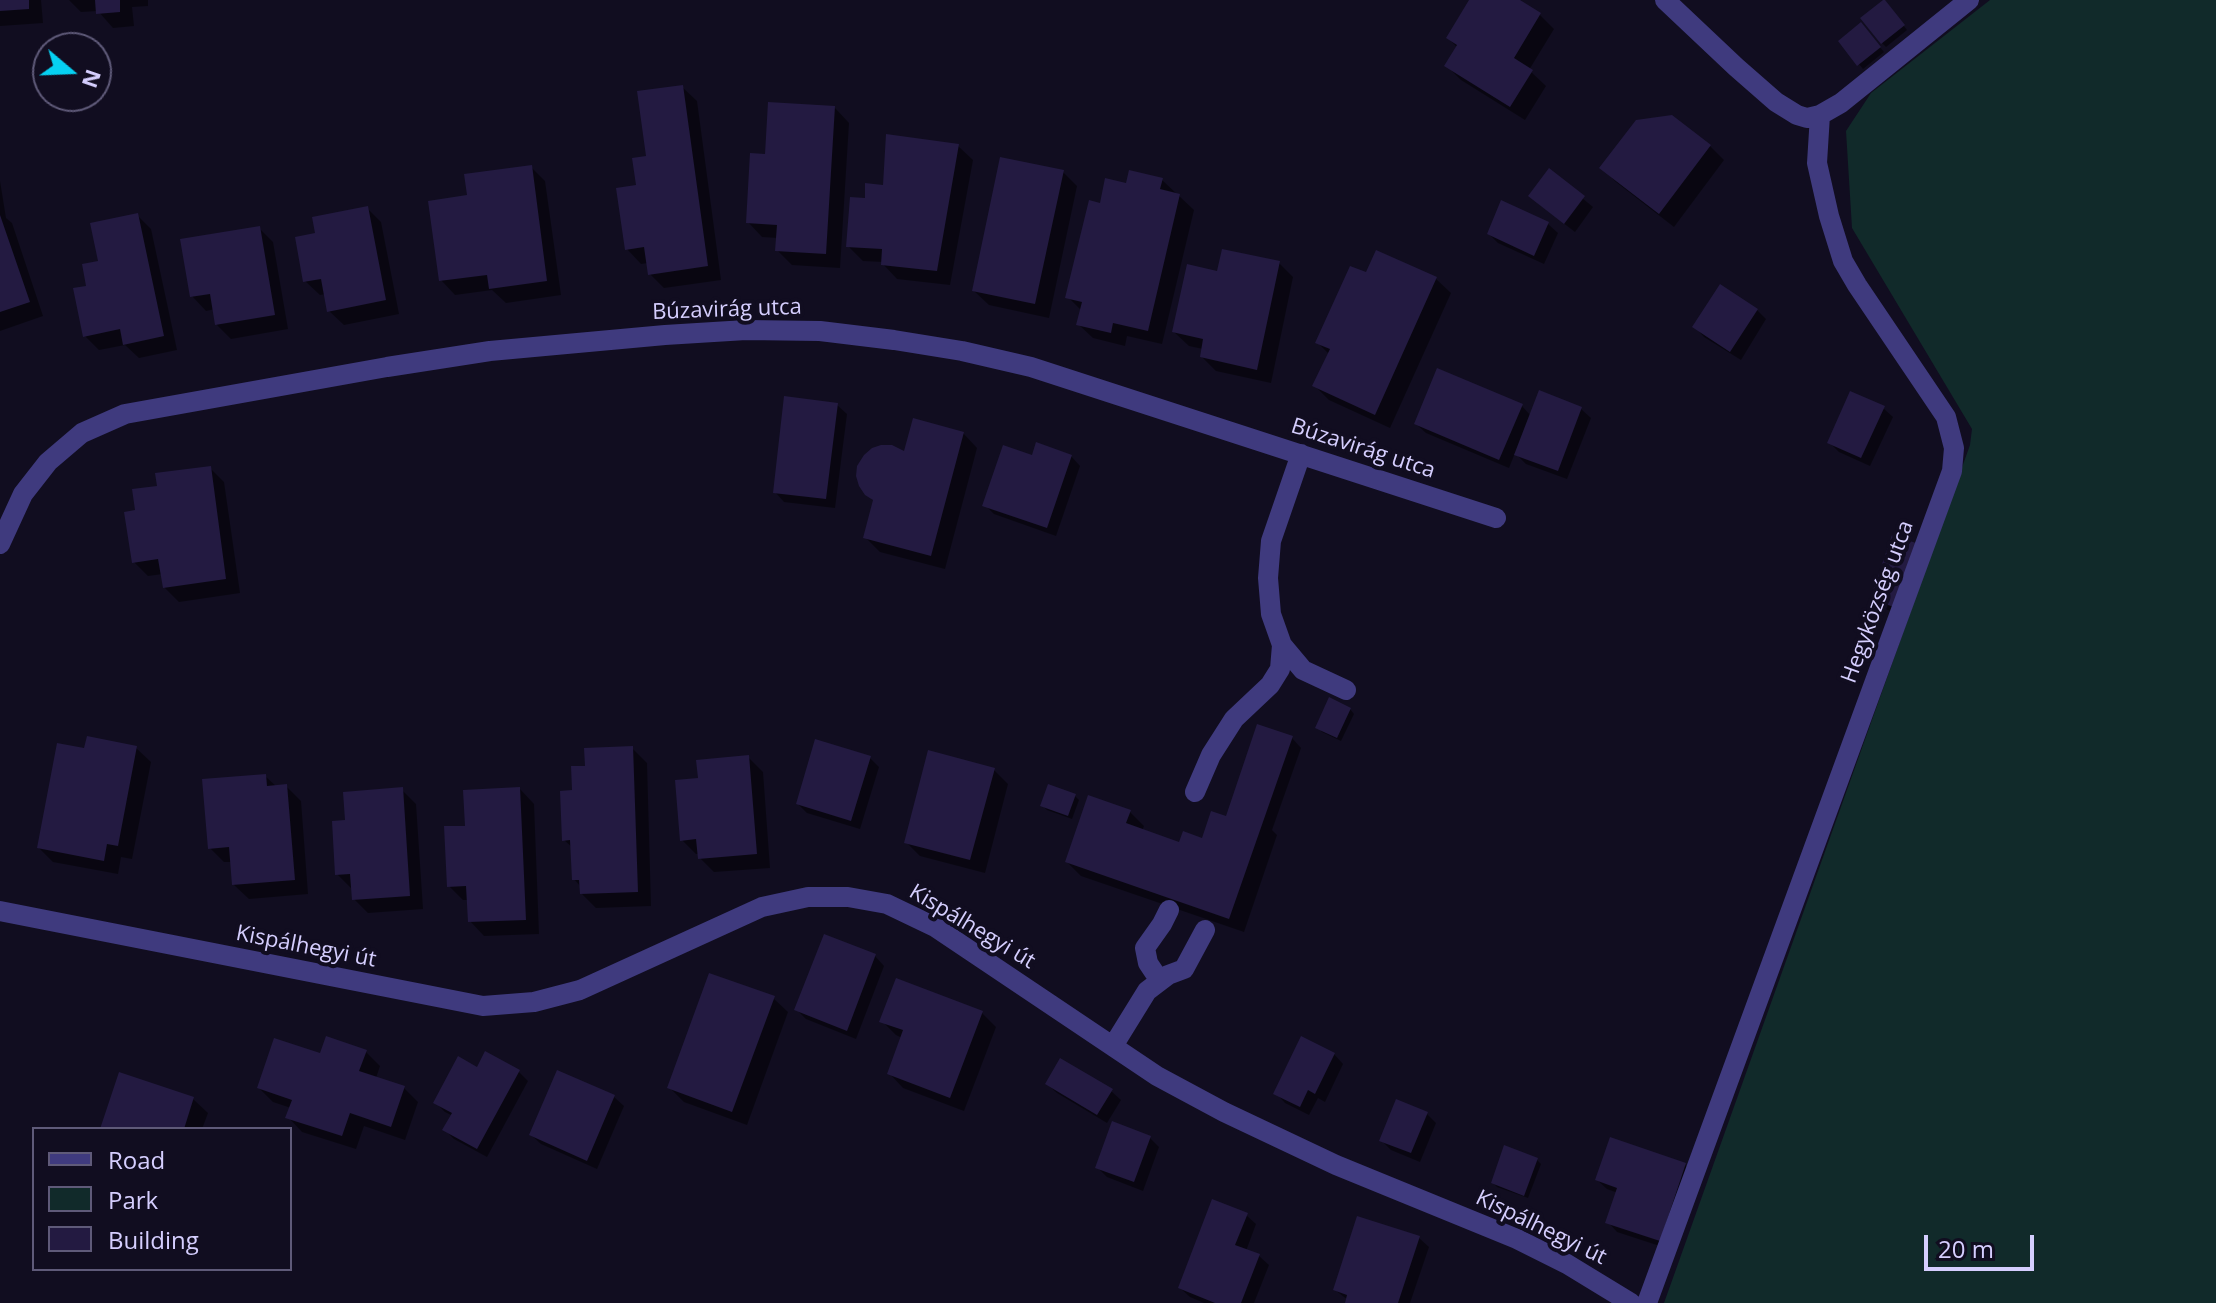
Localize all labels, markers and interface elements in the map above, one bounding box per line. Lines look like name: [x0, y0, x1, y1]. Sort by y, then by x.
north arrow: [32, 32, 112, 112]
text: N: [76, 66, 110, 92]
street label: Búzavirág utca: [652, 294, 802, 326]
street label: Búzavirág utca: [1288, 413, 1438, 485]
street label: Hegyközség utca: [1836, 517, 1920, 687]
street label: Kispálhegyi út: [904, 879, 1040, 975]
street label: Kispálhegyi út: [234, 920, 378, 974]
legend: [32, 1127, 292, 1271]
text: Road: [108, 1143, 165, 1176]
text: Park: [108, 1183, 158, 1216]
street label: Kispálhegyi út: [1471, 1185, 1611, 1271]
scale bar: [1928, 1219, 2038, 1269]
text: Building: [108, 1223, 199, 1256]
text: 20 m: [1938, 1232, 1994, 1265]

